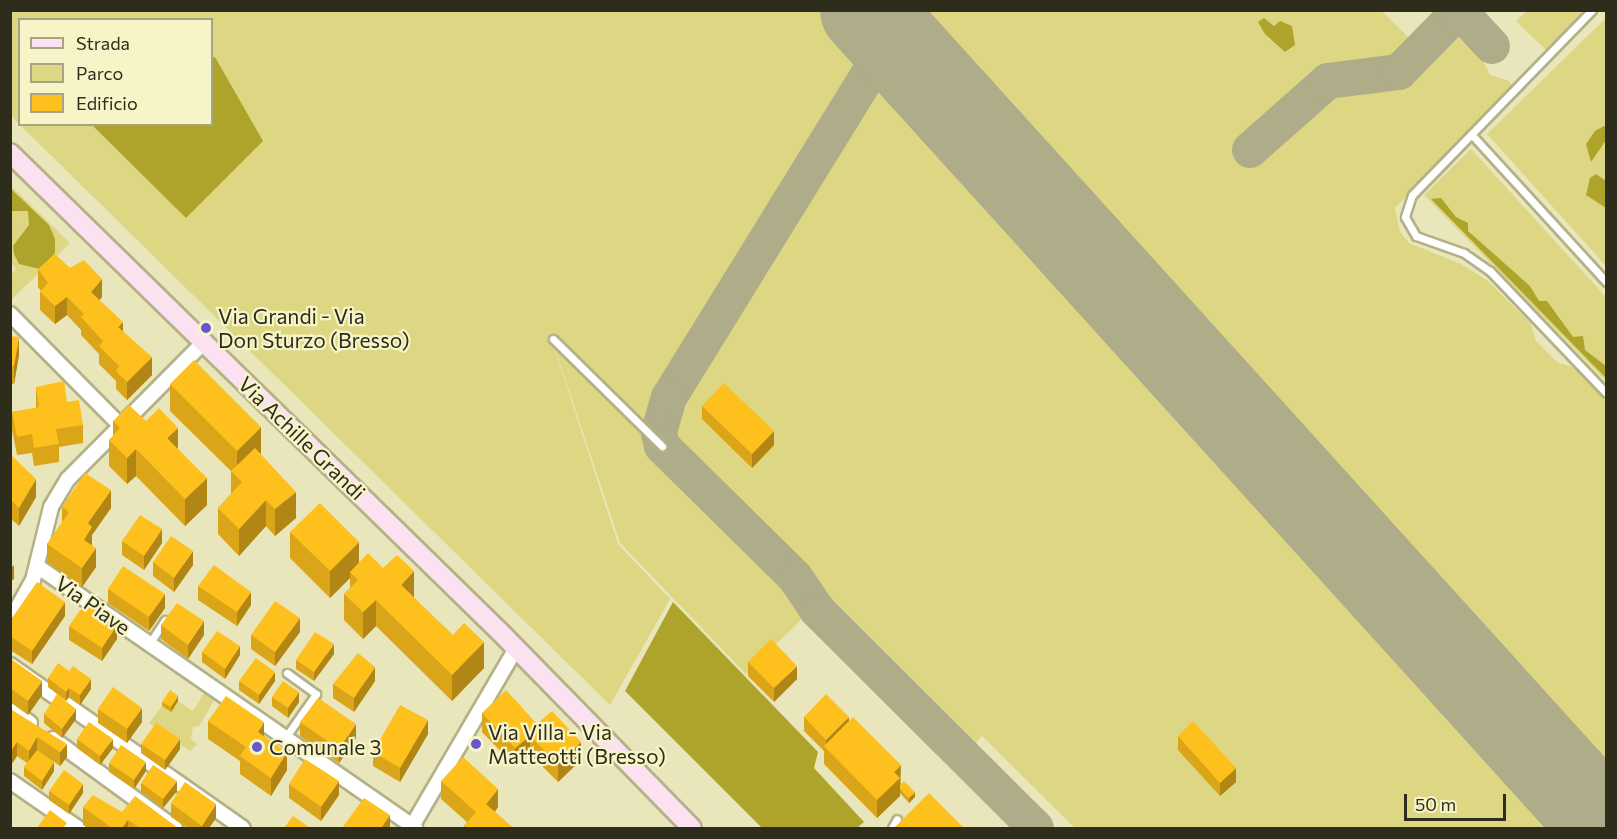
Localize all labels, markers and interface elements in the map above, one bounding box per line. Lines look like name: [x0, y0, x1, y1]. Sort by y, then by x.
legend: [18, 18, 213, 126]
text: Strada: [76, 32, 130, 54]
text: Parco: [76, 62, 123, 84]
text: Edificio: [76, 92, 138, 114]
place label: Via Grandi - Via Don Sturzo (Bresso): [218, 303, 410, 353]
marker: Via Grandi - Via Don Sturzo (Bresso): [199, 321, 213, 335]
street label: Via Achille Grandi: [233, 371, 371, 505]
street label: Via Piave: [51, 570, 135, 640]
place label: Via Villa - Via Matteotti (Bresso): [488, 719, 666, 769]
place label: Comunale 3: [269, 734, 381, 760]
marker: Via Villa - Via Matteotti (Bresso): [469, 737, 483, 751]
marker: Comunale 3: [250, 740, 264, 754]
scale bar: [1407, 782, 1509, 820]
text: 50 m: [1415, 793, 1456, 815]

